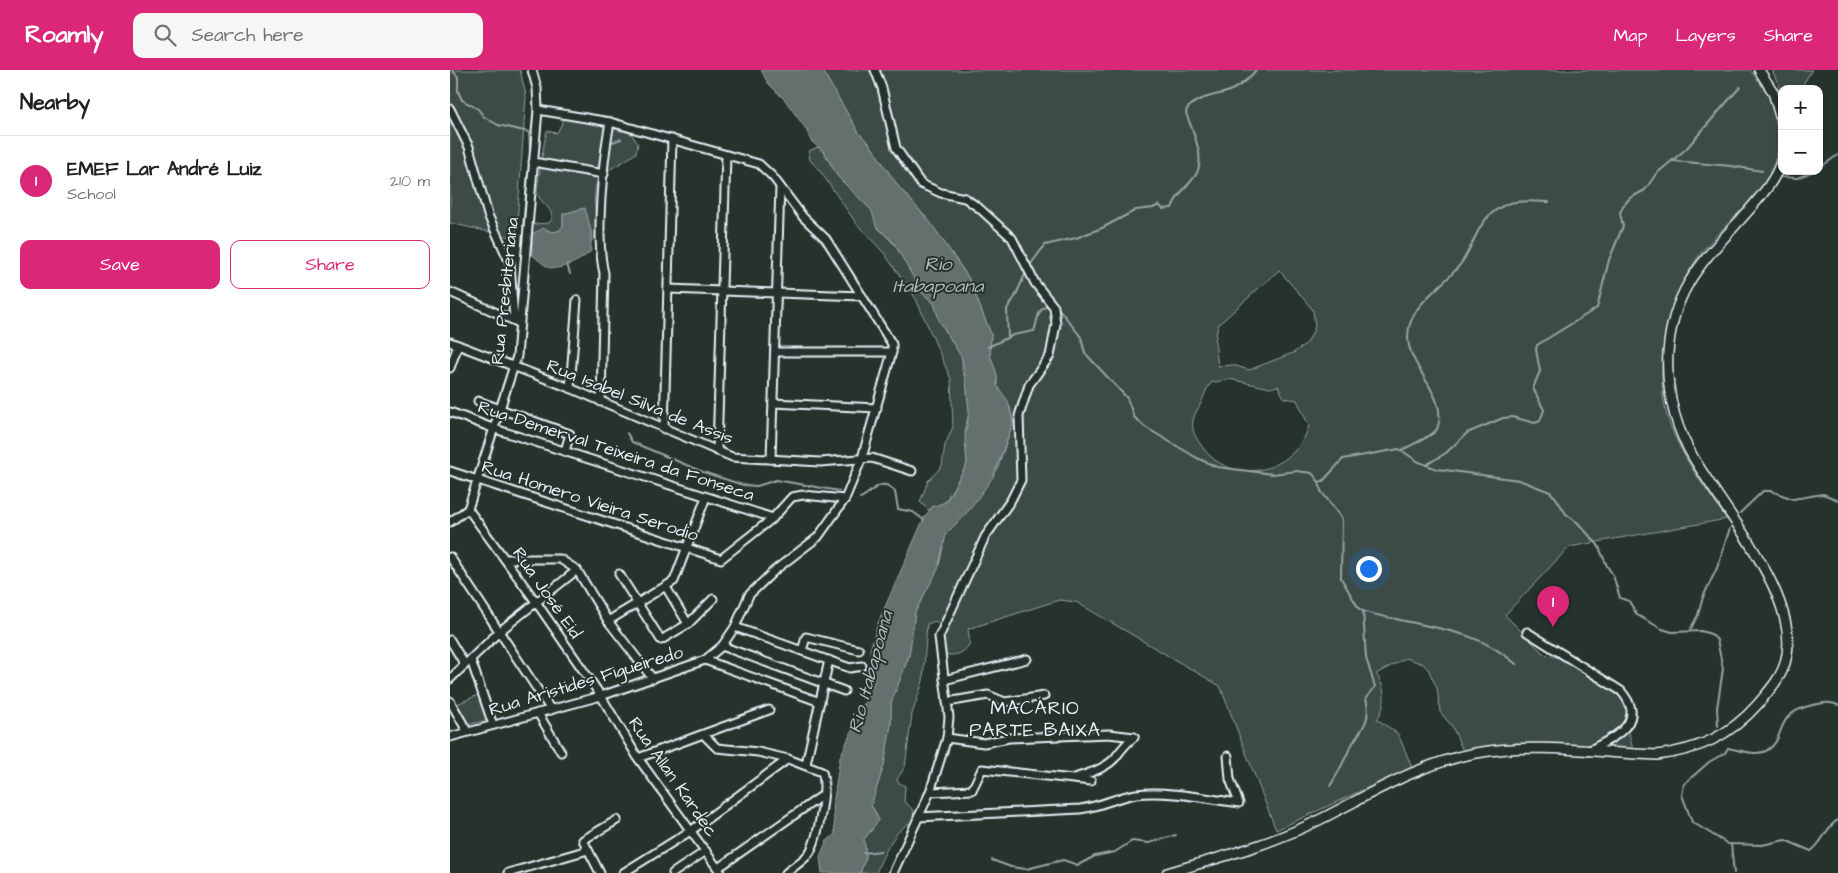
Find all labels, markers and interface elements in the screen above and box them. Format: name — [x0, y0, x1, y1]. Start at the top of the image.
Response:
search box — [133, 13, 483, 58]
text: Roamly — [25, 18, 103, 52]
icon: search — [151, 21, 179, 49]
text: Search here — [191, 22, 304, 49]
text: Map — [1613, 23, 1647, 48]
text: Layers — [1675, 23, 1736, 48]
text: Share — [1764, 23, 1813, 48]
map controls — [1778, 85, 1823, 175]
button: + — [1778, 85, 1823, 130]
text: Nearby — [20, 88, 90, 117]
button: − — [1778, 130, 1823, 175]
text: EMEF Lar André Luiz — [67, 156, 262, 183]
text: 1 — [35, 170, 37, 192]
text: 210 m — [390, 170, 430, 192]
text: School — [67, 183, 116, 205]
street label: Rua Presbiteriana — [485, 216, 525, 366]
button: Save — [20, 240, 220, 289]
button: Share — [230, 240, 430, 289]
water label: Rio Itabapoana — [893, 251, 985, 300]
street label: Rua Isabel Silva de Assis — [543, 353, 737, 451]
street label: Rua Demerval Teixeira da Fonseca — [475, 394, 757, 508]
street label: Rua Homero Vieira Serodio — [478, 454, 702, 548]
street label: Rua José Eid — [506, 542, 588, 644]
your location — [1356, 556, 1382, 582]
pin: 1 — [1537, 586, 1569, 627]
water label: Rio Itabapoana — [842, 607, 901, 736]
street label: Rua Aristides Figueiredo — [486, 640, 686, 723]
district label: MACÁRIO PARTE BAIXA — [969, 695, 1101, 744]
street label: Rua Allan Kardec — [622, 712, 724, 842]

